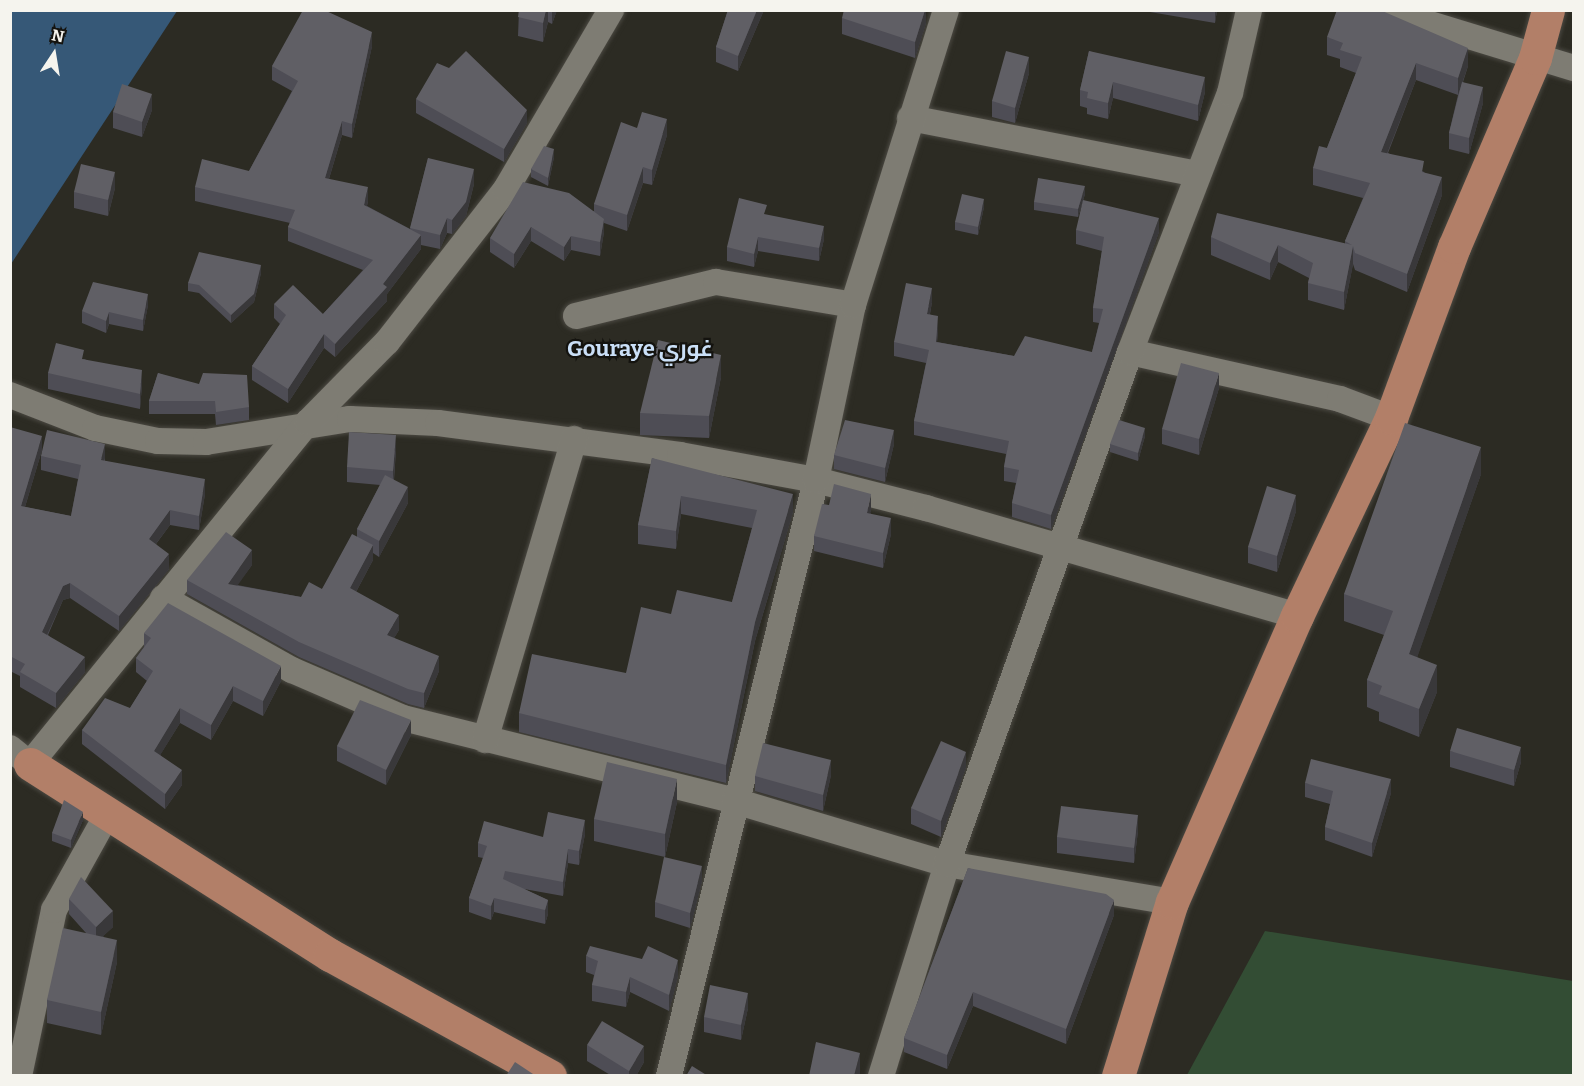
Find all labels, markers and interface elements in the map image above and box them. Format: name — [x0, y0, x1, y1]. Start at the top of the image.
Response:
north arrow — [24, 24, 84, 84]
text: N — [50, 25, 66, 46]
district label: Gouraye غوري — [567, 336, 713, 362]

